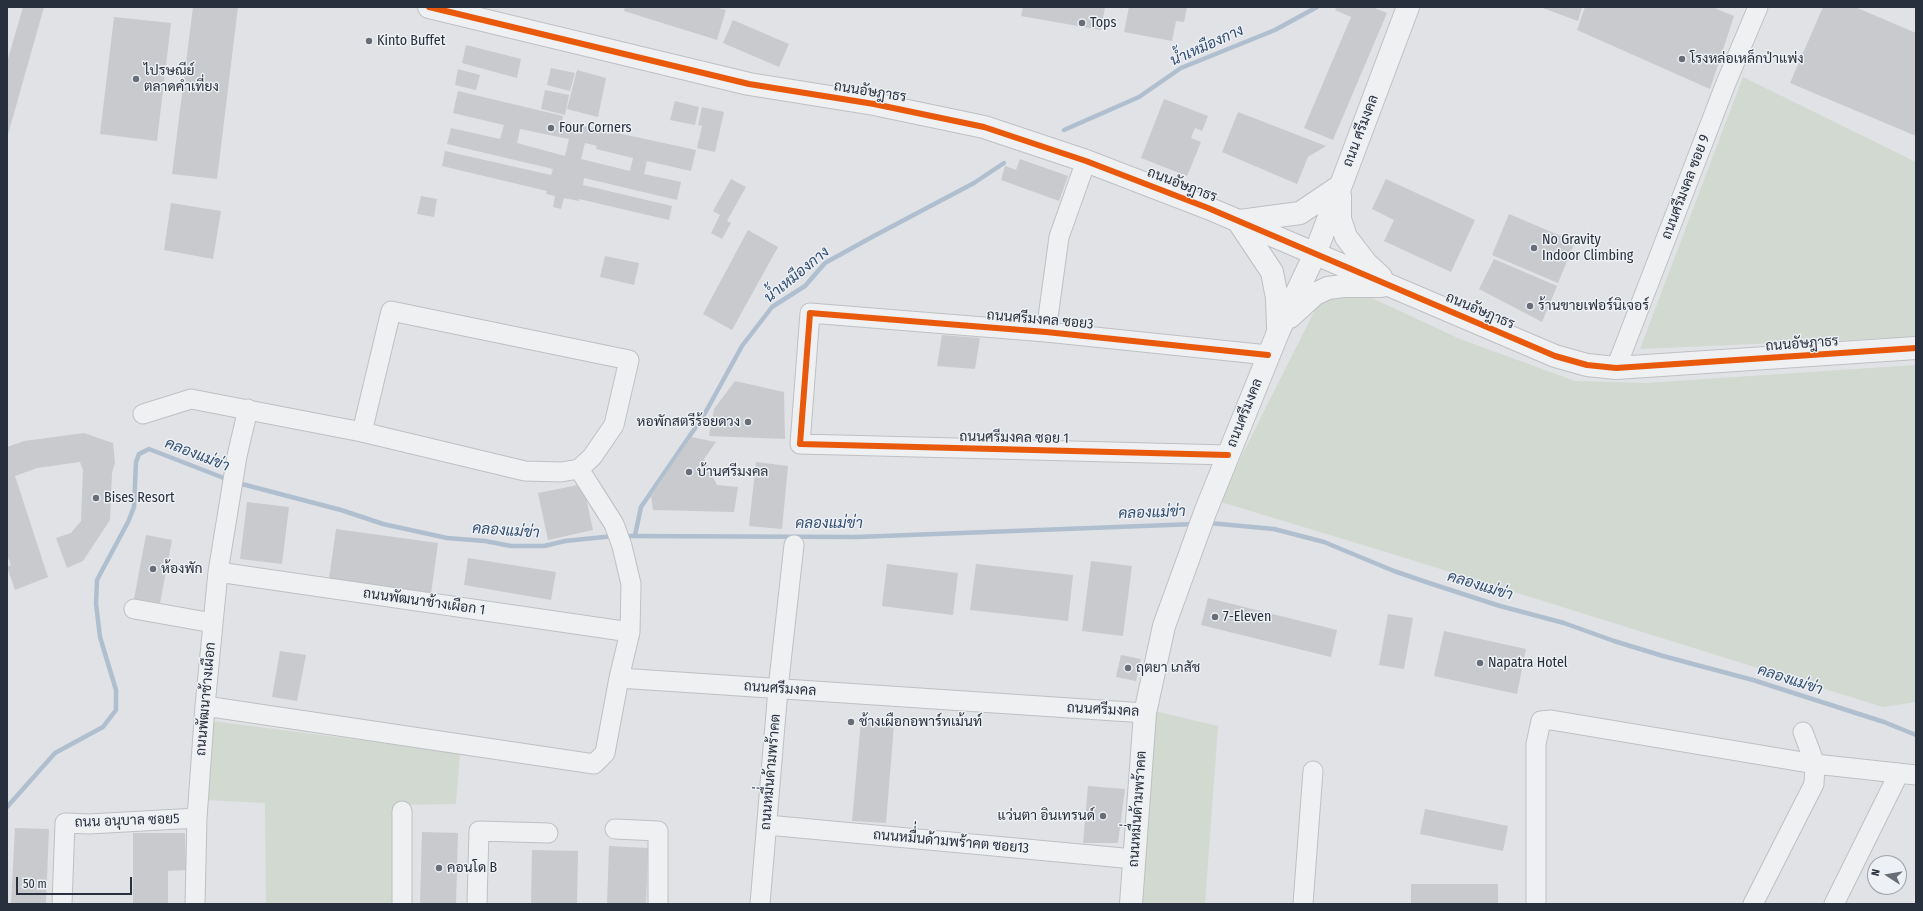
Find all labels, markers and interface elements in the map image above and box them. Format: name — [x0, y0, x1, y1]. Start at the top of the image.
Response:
place label: Tops — [1090, 15, 1117, 31]
marker: Tops — [1077, 18, 1087, 28]
water label: น้ำเหมืองกาง — [1167, 22, 1247, 70]
place label: Kinto Buffet — [377, 33, 445, 49]
marker: Kinto Buffet — [364, 36, 374, 46]
place label: โรงหล่อเหล็กป่าแพ่ง — [1690, 51, 1804, 67]
marker: โรงหล่อเหล็กป่าแพ่ง — [1677, 54, 1687, 64]
place label: ไปรษณีย์ ตลาดคำเที่ยง — [144, 63, 219, 96]
marker: ไปรษณีย์ ตลาดคำเที่ยง — [131, 74, 141, 84]
street label: ถนนอัษฎาธร — [832, 78, 908, 106]
street label: ถนน ศรีมงคล — [1340, 93, 1382, 169]
place label: Four Corners — [559, 120, 632, 136]
marker: Four Corners — [546, 123, 556, 133]
street label: ถนนศรีมงคล ซอย 9 — [1658, 132, 1714, 242]
street label: ถนนอัษฎาธร — [1145, 164, 1219, 206]
place label: No Gravity Indoor Climbing — [1542, 232, 1633, 264]
water label: น้ำเหมืองกาง — [761, 243, 833, 307]
marker: No Gravity Indoor Climbing — [1529, 243, 1539, 253]
street label: ถนนอัษฎาธร — [1443, 289, 1517, 333]
place label: ร้านขายเฟอร์นิเจอร์ — [1538, 298, 1649, 314]
marker: ร้านขายเฟอร์นิเจอร์ — [1525, 301, 1535, 311]
street label: ถนนศรีมงคล ซอย3 — [986, 307, 1094, 333]
street label: ถนนอัษฎาธร — [1765, 333, 1839, 355]
street label: ถนนศรีมงคล — [1224, 376, 1266, 450]
place label: หอพักสตรีร้อยดวง — [637, 414, 740, 430]
marker: หอพักสตรีร้อยดวง — [743, 417, 753, 427]
street label: ถนนศรีมงคล ซอย 1 — [959, 429, 1069, 447]
water label: คลองแม่ข่า — [162, 435, 232, 475]
place label: บ้านศรีมงคล — [697, 464, 768, 480]
marker: บ้านศรีมงคล — [684, 467, 694, 477]
place label: Bises Resort — [104, 490, 174, 506]
marker: Bises Resort — [91, 493, 101, 503]
water label: คลองแม่ข่า — [1118, 503, 1186, 523]
water label: คลองแม่ข่า — [795, 515, 863, 533]
water label: คลองแม่ข่า — [472, 520, 540, 542]
place label: ห้องพัก — [161, 561, 203, 577]
marker: ห้องพัก — [148, 564, 158, 574]
water label: คลองแม่ข่า — [1445, 568, 1515, 604]
street label: ถนนพัฒนาช้างเผือก 1 — [362, 585, 486, 619]
place label: 7-Eleven — [1223, 609, 1271, 625]
marker: 7-Eleven — [1210, 612, 1220, 622]
street label: ถนนพัฒนาช้างเผือก — [193, 641, 219, 757]
place label: Napatra Hotel — [1488, 655, 1568, 671]
marker: Napatra Hotel — [1475, 658, 1485, 668]
place label: ฤตยา เภสัช — [1136, 660, 1200, 676]
water label: คลองแม่ข่า — [1755, 661, 1825, 699]
marker: ฤตยา เภสัช — [1123, 663, 1133, 673]
street label: ถนนศรีมงคล — [743, 678, 817, 700]
street label: ถนนศรีมงคล — [1066, 700, 1140, 720]
street label: ถนนหมื่่นด้ามพร้าคต — [758, 713, 784, 831]
place label: ช้างเผือกอพาร์ทเม้นท์ — [859, 714, 982, 730]
marker: ช้างเผือกอพาร์ทเม้นท์ — [846, 717, 856, 727]
street label: ถนนหมื่่นด้ามพร้าคต — [1126, 750, 1150, 868]
place label: แว่นตา อินเทรนด์ — [998, 808, 1095, 824]
street label: ถนน อนุบาล ซอย5 — [74, 811, 180, 831]
marker: แว่นตา อินเทรนด์ — [1098, 811, 1108, 821]
street label: ถนนหมื่่นด้ามพร้าคต ซอย13 — [872, 827, 1030, 857]
north arrow — [1867, 855, 1907, 895]
place label: คอนโด B — [447, 860, 497, 876]
marker: คอนโด B — [434, 863, 444, 873]
text: N — [1869, 868, 1883, 877]
scale bar — [18, 869, 134, 895]
text: 50 m — [23, 877, 47, 891]

